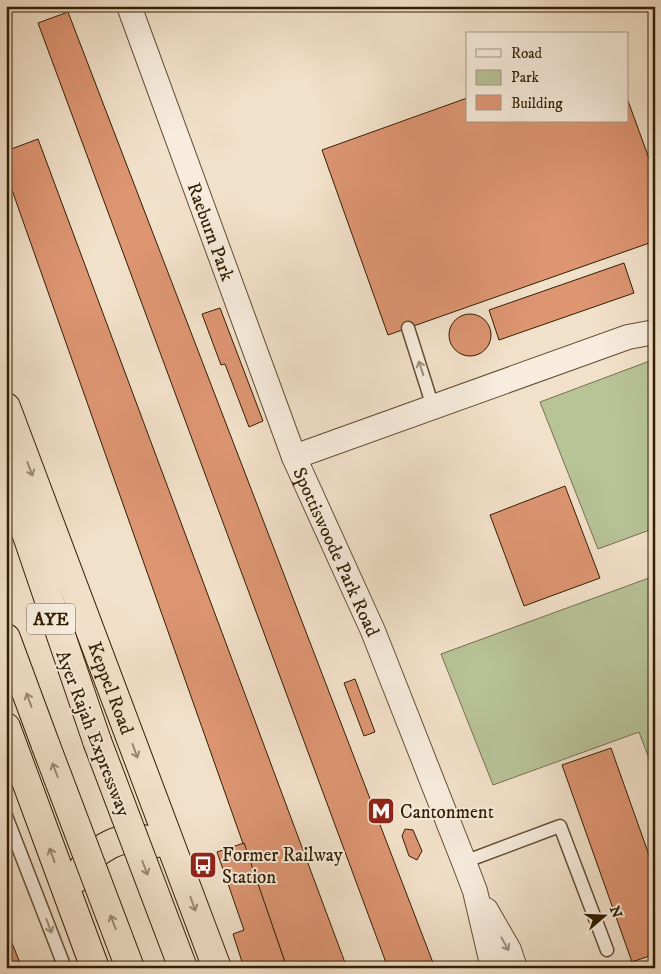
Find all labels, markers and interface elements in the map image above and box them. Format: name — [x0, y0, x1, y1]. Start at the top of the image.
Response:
legend — [466, 32, 628, 122]
text: Road — [511, 44, 543, 63]
text: Park — [511, 68, 540, 87]
text: Building — [511, 94, 563, 113]
street label: Raeburn Park — [182, 179, 239, 285]
one-way arrow — [415, 360, 425, 376]
one-way arrow — [26, 461, 35, 476]
street label: Spottiswoode Park Road — [287, 464, 384, 641]
road number: AYE — [27, 604, 75, 634]
street label: Keppel Road — [82, 639, 138, 738]
street label: Ayer Rajah Expressway — [50, 647, 135, 821]
one-way arrow — [24, 693, 33, 708]
one-way arrow — [131, 743, 140, 759]
one-way arrow — [50, 763, 59, 779]
metro station icon: Cantonment — [366, 796, 396, 826]
place label: Cantonment — [400, 801, 494, 824]
place label: Former Railway Station — [222, 844, 344, 889]
one-way arrow — [47, 848, 56, 863]
bus stop icon: Former Railway Station — [188, 850, 218, 880]
one-way arrow — [141, 860, 150, 875]
north arrow — [578, 892, 628, 942]
one-way arrow — [189, 895, 198, 911]
text: N — [605, 904, 626, 921]
one-way arrow — [108, 915, 117, 930]
one-way arrow — [45, 918, 54, 934]
one-way arrow — [501, 936, 511, 951]

